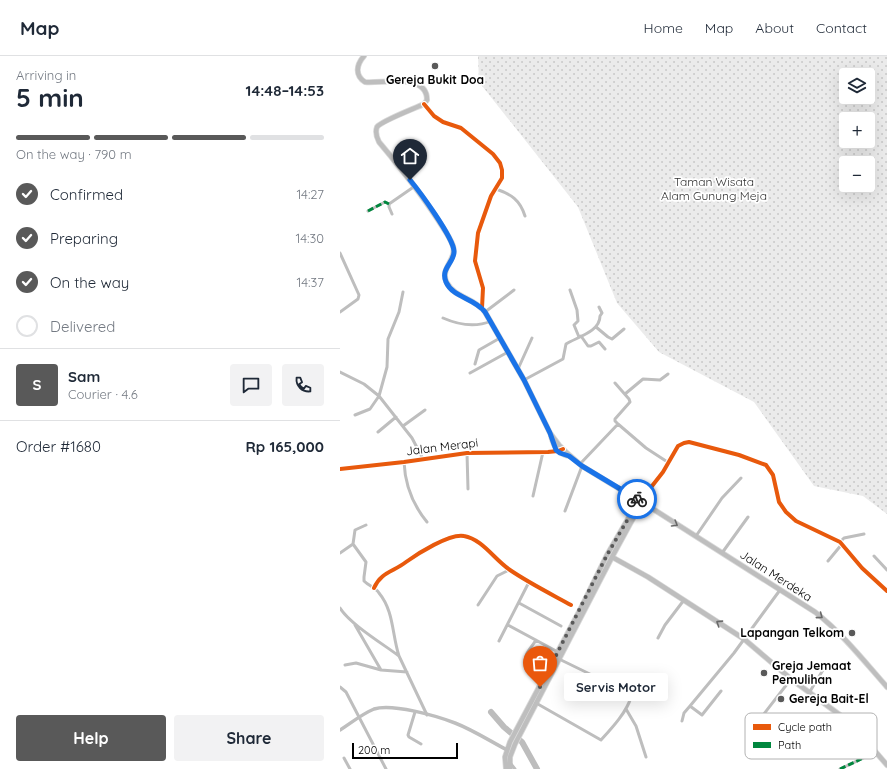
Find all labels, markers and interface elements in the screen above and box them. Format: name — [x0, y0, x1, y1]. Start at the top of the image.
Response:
text: Map — [20, 16, 59, 40]
text: Home — [644, 19, 683, 37]
text: Map — [705, 19, 733, 37]
text: About — [755, 19, 794, 37]
text: Contact — [816, 19, 867, 37]
marker: Gereja Bukit Doa — [430, 61, 440, 71]
text: Arriving in — [16, 67, 76, 83]
map controls — [839, 68, 875, 192]
button: layers — [839, 68, 875, 104]
place label: Gereja Bukit Doa — [386, 72, 484, 87]
text: 5 min — [16, 81, 84, 114]
text: 14:48–14:53 — [246, 81, 324, 100]
button: + — [839, 112, 875, 148]
pin — [393, 139, 427, 180]
icon: home — [399, 145, 421, 167]
text: On the way · 790 m — [16, 146, 132, 162]
button: − — [839, 156, 875, 192]
park label: Taman Wisata Alam Gunung Meja — [661, 174, 767, 203]
icon: check — [16, 183, 38, 205]
text: Confirmed — [50, 185, 123, 204]
text: 14:27 — [296, 186, 324, 202]
icon: check — [16, 227, 38, 249]
text: Preparing — [50, 229, 118, 248]
text: 14:30 — [296, 230, 324, 246]
icon: check — [16, 271, 38, 293]
text: On the way — [50, 273, 129, 292]
text: 14:37 — [297, 274, 324, 290]
text: Delivered — [50, 317, 115, 336]
button: chat — [230, 364, 272, 406]
button: phone — [282, 364, 324, 406]
text: Sam — [68, 367, 100, 386]
text: S — [33, 375, 41, 394]
text: Courier · 4.6 — [68, 386, 138, 402]
street label: Jalan Merapi — [405, 435, 479, 458]
text: Order #1680 — [16, 437, 101, 456]
text: Rp 165,000 — [246, 437, 324, 456]
courier — [617, 479, 657, 519]
icon: bike — [626, 488, 648, 510]
one-way arrow — [671, 519, 678, 526]
street label: Jalan Merdeka — [737, 547, 815, 605]
one-way arrow — [816, 612, 823, 619]
one-way arrow — [716, 620, 723, 627]
place label: Lapangan Telkom — [740, 625, 844, 640]
marker: Lapangan Telkom — [847, 628, 857, 638]
pin — [523, 646, 557, 687]
icon: bag — [529, 652, 551, 674]
place label: Greja Jemaat Pemulihan — [772, 658, 852, 687]
marker: Greja Jemaat Pemulihan — [759, 668, 769, 678]
callout: Servis Motor — [564, 673, 668, 701]
text: Servis Motor — [576, 679, 656, 695]
place label: Gereja Bait-El — [789, 691, 869, 706]
marker: Gereja Bait-El — [776, 694, 786, 704]
legend — [745, 713, 877, 759]
button: Help — [16, 715, 166, 761]
button: Share — [174, 715, 324, 761]
text: Cycle path — [778, 720, 832, 734]
text: Path — [778, 738, 801, 752]
scale bar — [352, 741, 458, 760]
text: 200 m — [358, 743, 390, 757]

